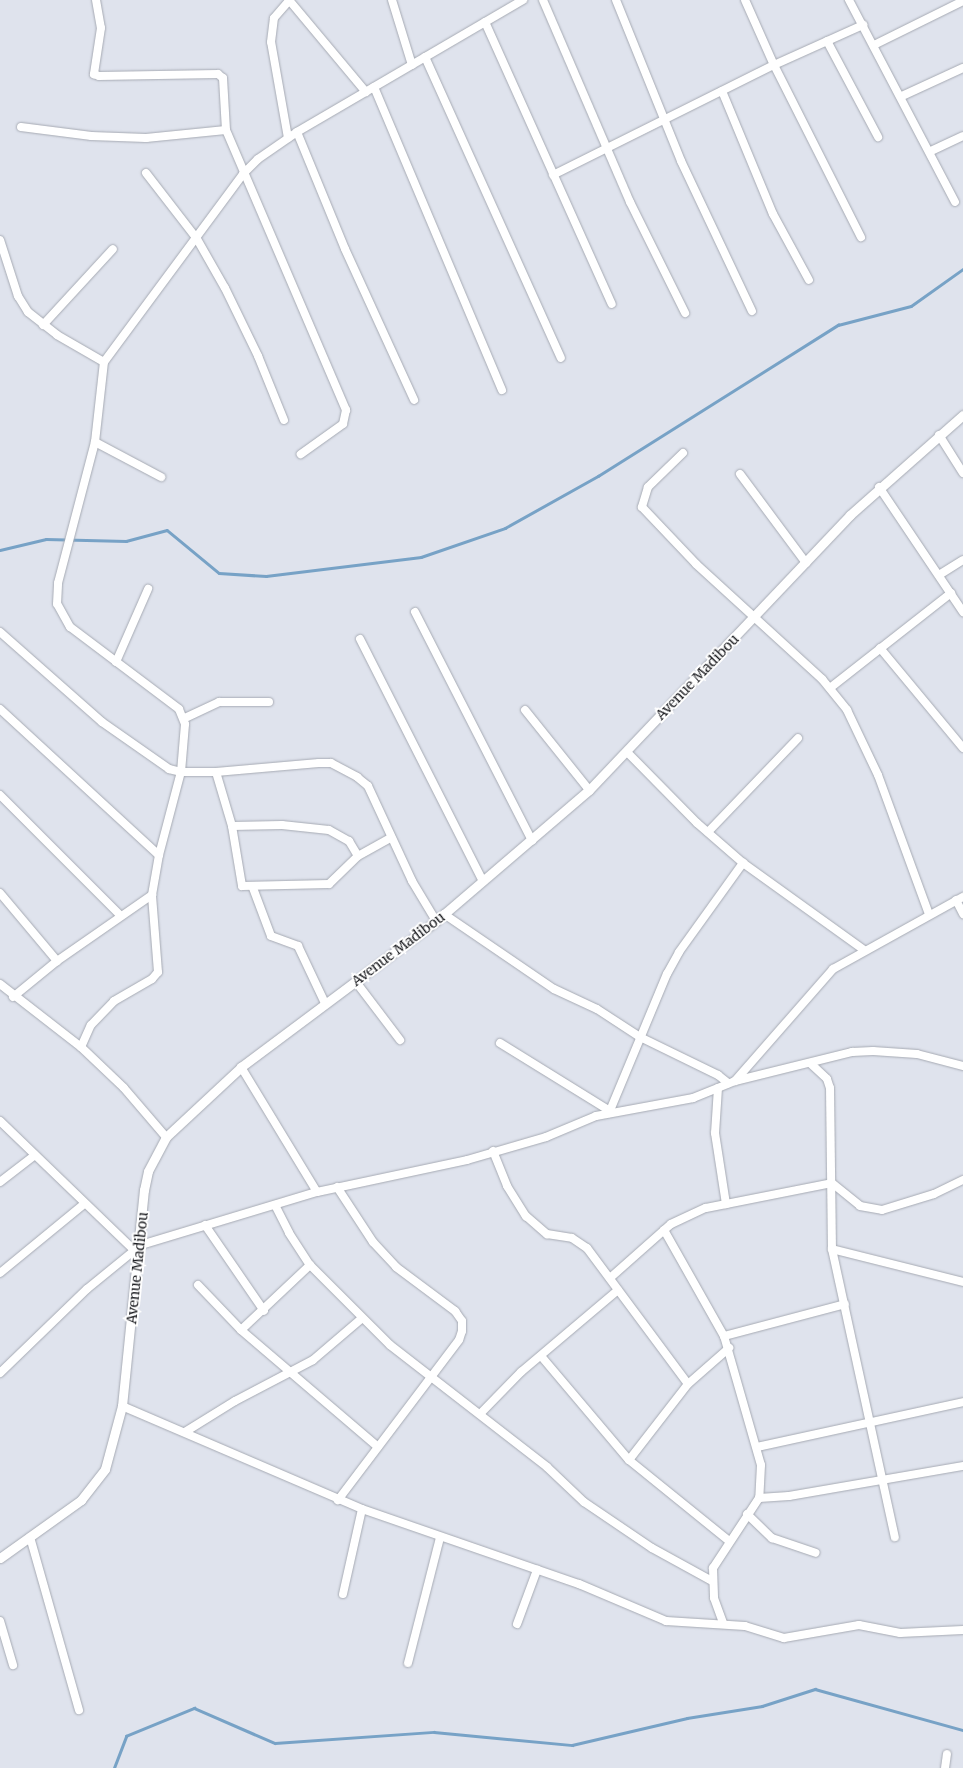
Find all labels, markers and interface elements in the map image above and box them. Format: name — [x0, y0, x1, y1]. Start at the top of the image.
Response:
street label: Avenue Madibou — [652, 631, 742, 723]
street label: Avenue Madibou — [348, 908, 448, 990]
street label: Avenue Madibou — [123, 1211, 151, 1325]

